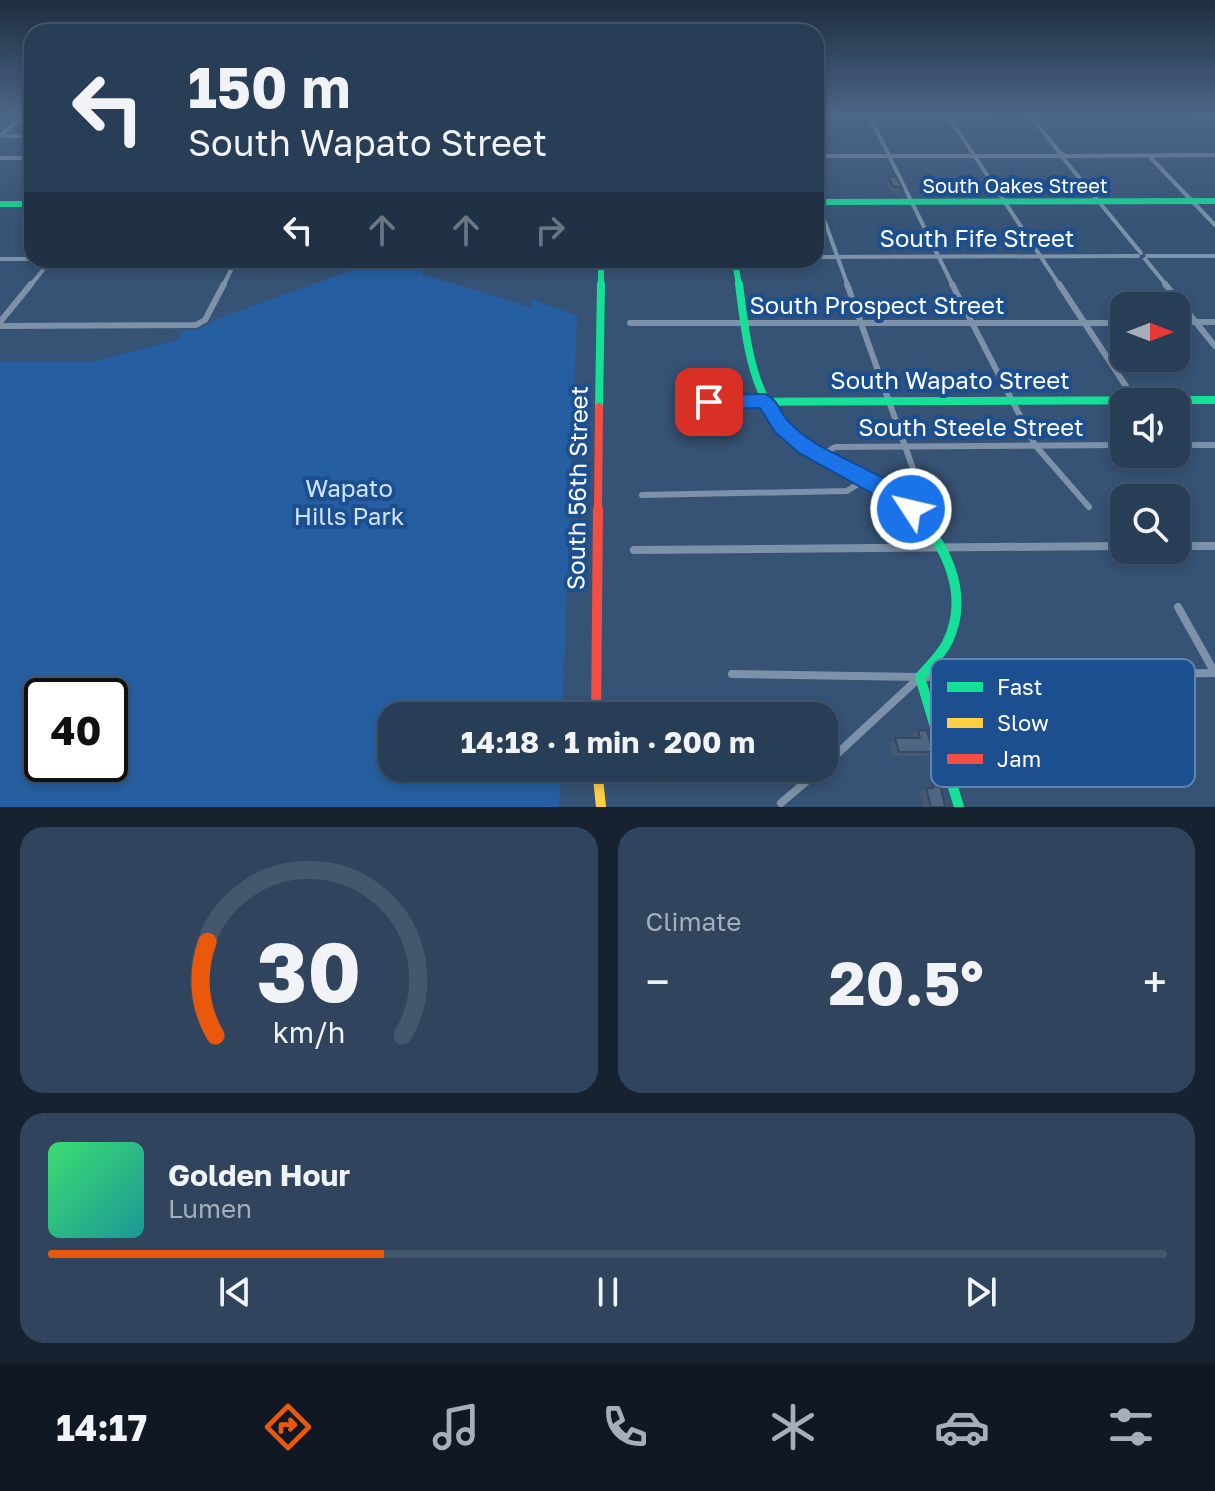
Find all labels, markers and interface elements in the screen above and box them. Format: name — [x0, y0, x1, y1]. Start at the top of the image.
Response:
text: 150 m — [188, 53, 350, 120]
icon: left — [56, 56, 160, 160]
text: South Wapato Street — [188, 121, 547, 164]
street label: South Oakes Street — [922, 173, 1108, 197]
icon: left — [276, 208, 320, 252]
icon: ahead — [360, 208, 404, 252]
icon: ahead — [444, 208, 488, 252]
icon: right — [528, 208, 572, 252]
street label: South Fife Street — [880, 223, 1074, 252]
street label: South Prospect Street — [750, 290, 1005, 319]
north arrow — [1110, 292, 1190, 372]
map controls — [1110, 292, 1190, 564]
street label: South Wapato Street — [830, 365, 1070, 394]
pin — [675, 368, 743, 436]
icon: arrive — [687, 380, 731, 424]
street label: South 56th Street — [560, 385, 593, 590]
button: sound — [1110, 388, 1190, 468]
street label: South Steele Street — [858, 412, 1084, 441]
position arrow — [869, 467, 953, 551]
park label: Wapato Hills Park — [294, 473, 404, 530]
button: search — [1110, 484, 1190, 564]
legend — [931, 659, 1195, 787]
text: Fast — [997, 673, 1043, 700]
speed limit sign: 40 — [24, 678, 128, 782]
text: Slow — [997, 709, 1049, 736]
text: 14:18 · 1 min · 200 m — [461, 724, 755, 760]
text: Jam — [997, 745, 1041, 772]
text: Climate — [646, 906, 741, 937]
text: 30 — [256, 920, 361, 1020]
text: 20.5° — [829, 946, 984, 1018]
text: − — [646, 955, 670, 1008]
text: + — [1143, 955, 1167, 1008]
text: km/h — [272, 1015, 345, 1049]
text: Golden Hour — [168, 1157, 350, 1193]
text: Lumen — [168, 1193, 252, 1224]
icon: previous — [213, 1270, 257, 1314]
icon: pause — [586, 1270, 630, 1314]
icon: next — [959, 1270, 1003, 1314]
icon: directions — [260, 1399, 316, 1455]
icon: music — [428, 1399, 484, 1455]
icon: phone — [597, 1399, 653, 1455]
icon: climate — [765, 1399, 821, 1455]
icon: car — [934, 1399, 990, 1455]
icon: filters — [1103, 1399, 1159, 1455]
text: 14:17 — [56, 1406, 147, 1449]

